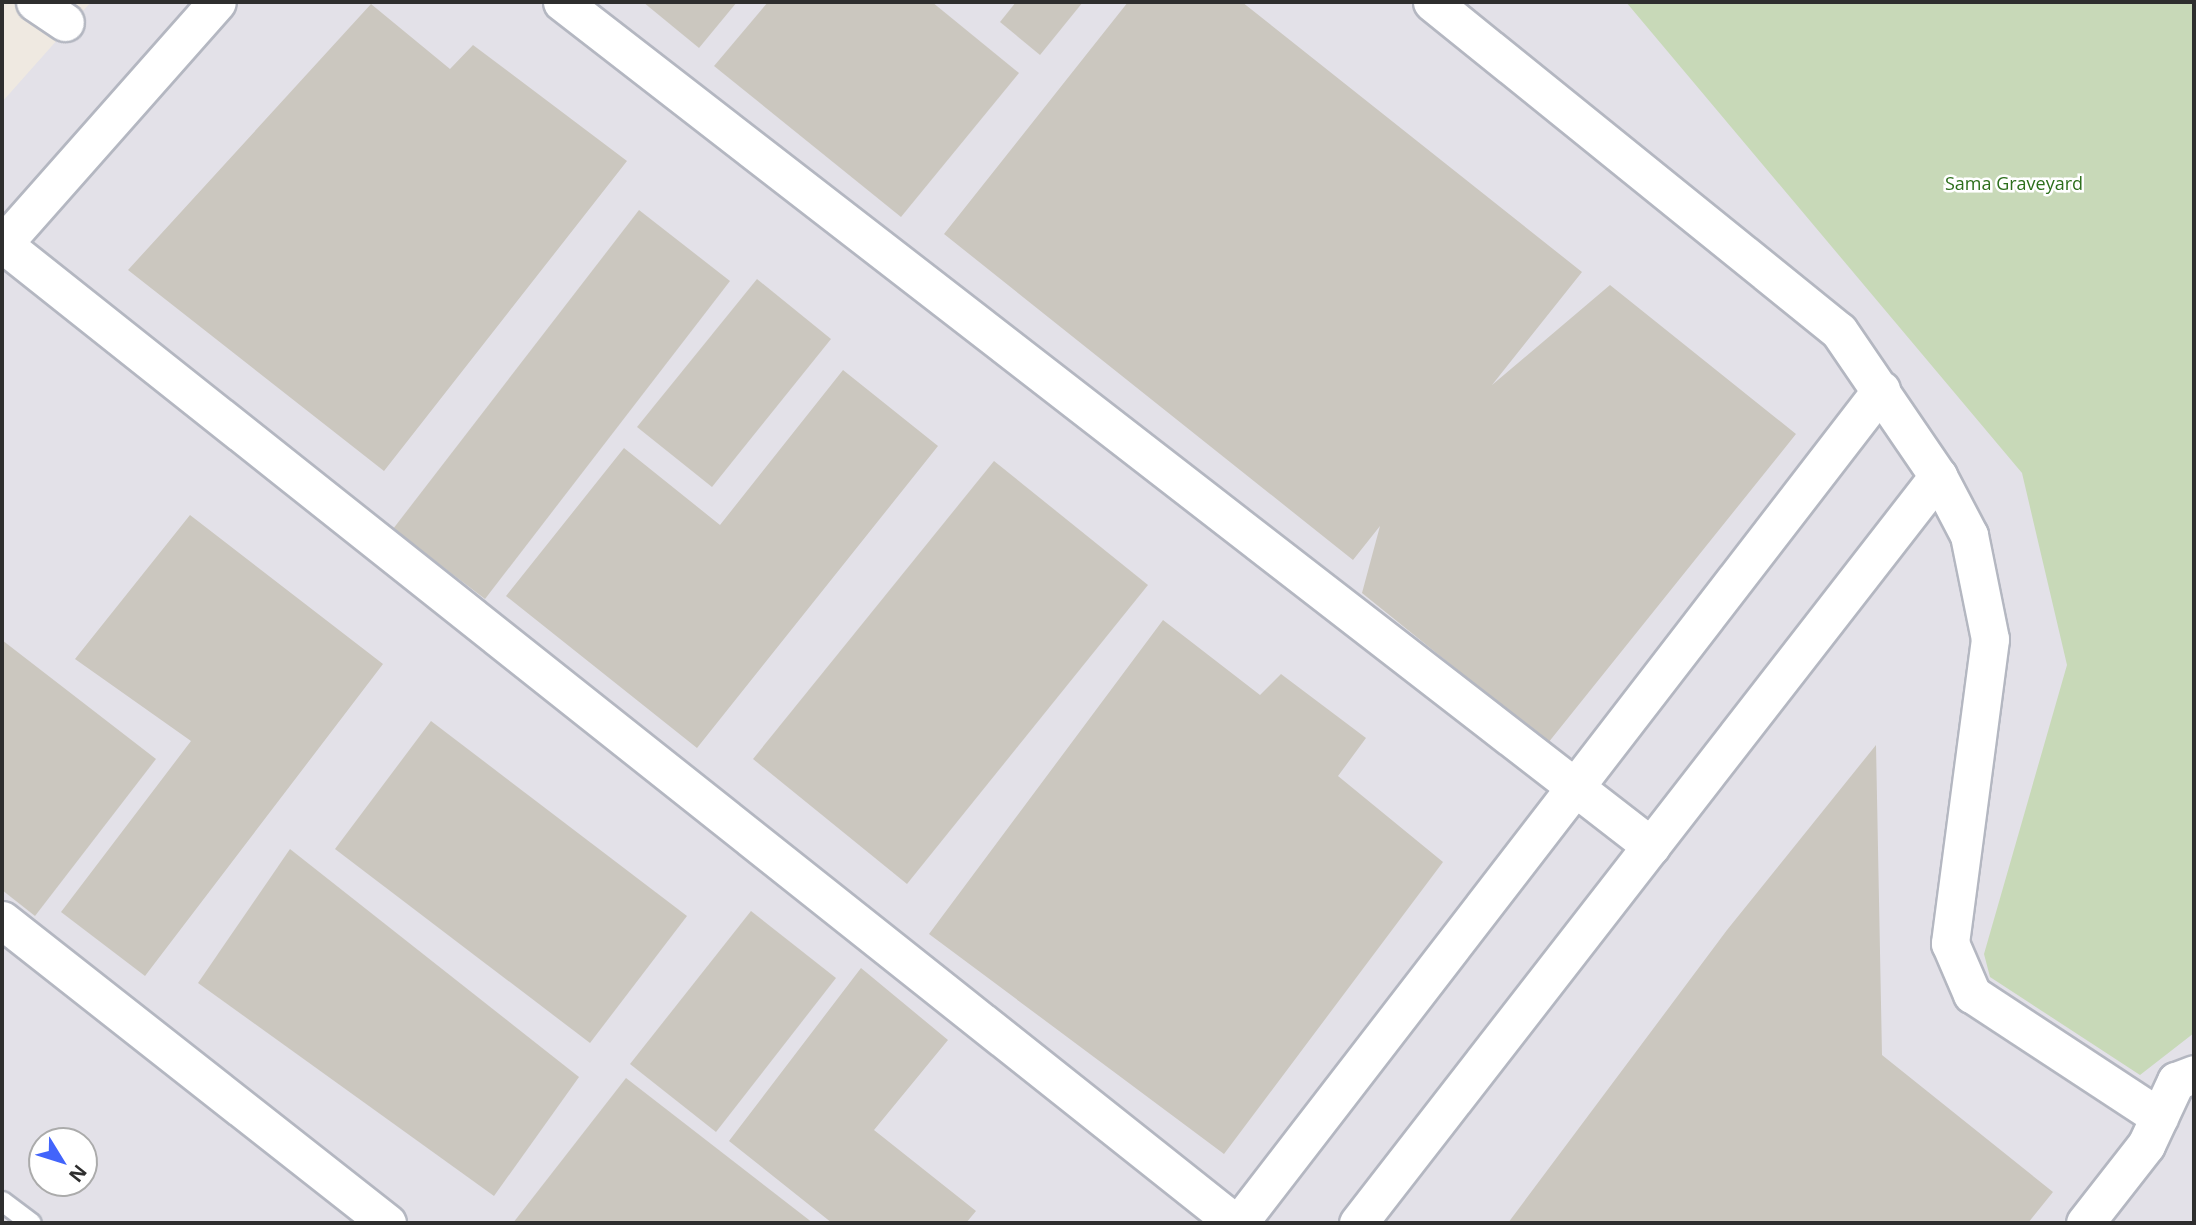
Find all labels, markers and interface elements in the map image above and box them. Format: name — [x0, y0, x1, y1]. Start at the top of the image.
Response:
park label: Sama Graveyard — [1945, 172, 2083, 194]
north arrow — [28, 1127, 98, 1197]
text: N — [63, 1160, 93, 1188]

